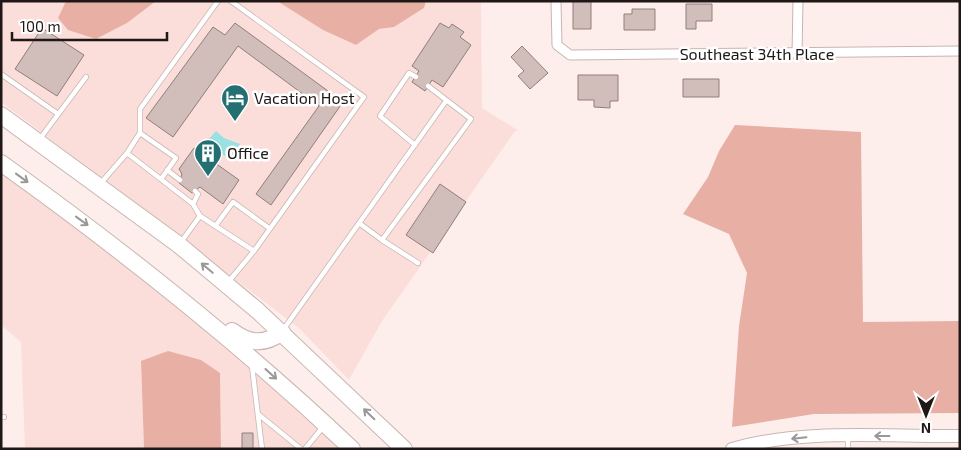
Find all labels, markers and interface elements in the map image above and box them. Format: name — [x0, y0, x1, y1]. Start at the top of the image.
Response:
scale bar — [12, 10, 168, 42]
text: 100 m — [20, 17, 61, 35]
street label: Southeast 34th Place — [680, 44, 834, 63]
hotel icon: Vacation Host — [220, 83, 250, 122]
place label: Vacation Host — [254, 88, 355, 107]
building icon: Office — [193, 138, 223, 177]
place label: Office — [227, 143, 269, 162]
one-way arrow — [15, 173, 29, 183]
one-way arrow — [75, 216, 89, 226]
one-way arrow — [201, 263, 214, 274]
one-way arrow — [264, 368, 277, 380]
north arrow — [901, 390, 951, 440]
one-way arrow — [363, 408, 376, 420]
text: N — [921, 420, 931, 437]
one-way arrow — [874, 431, 890, 441]
one-way arrow — [792, 433, 808, 443]

